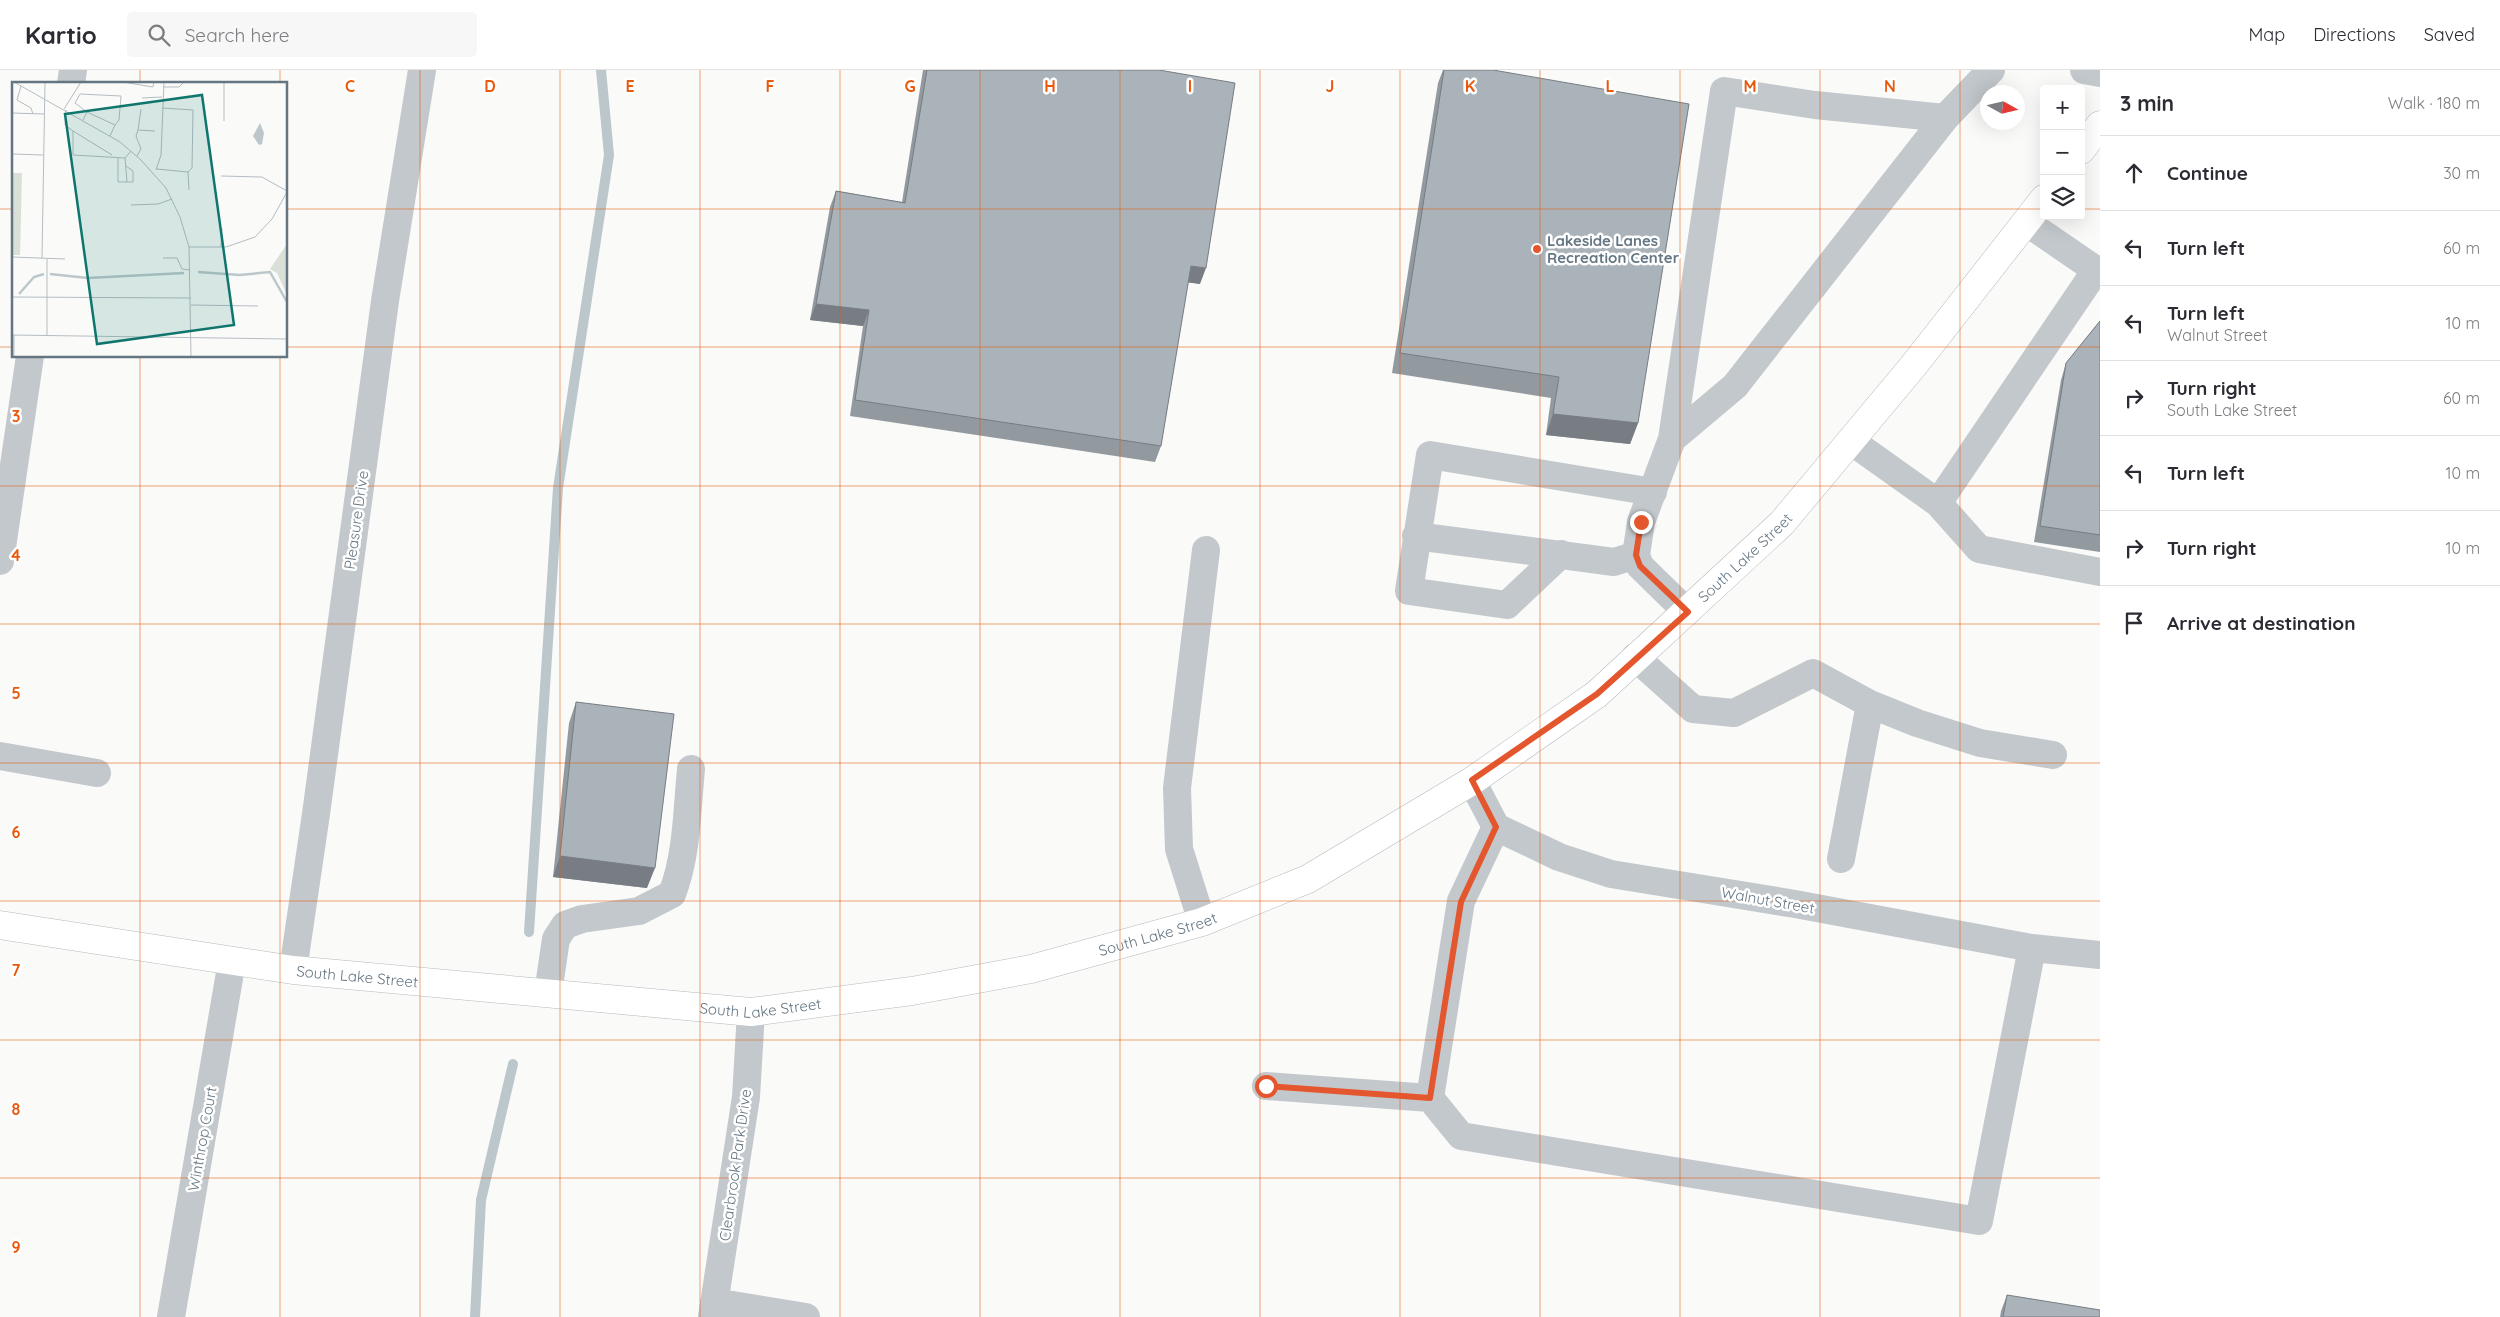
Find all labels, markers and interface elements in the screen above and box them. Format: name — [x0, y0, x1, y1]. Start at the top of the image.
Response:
search box — [127, 12, 477, 57]
text: Kartio — [25, 20, 97, 50]
icon: search — [145, 21, 173, 49]
text: Search here — [185, 23, 290, 47]
text: Map — [2248, 23, 2285, 46]
text: Directions — [2313, 23, 2396, 46]
text: Saved — [2424, 23, 2475, 46]
text: C — [345, 76, 355, 96]
text: D — [484, 76, 496, 96]
text: E — [625, 76, 635, 96]
text: F — [766, 76, 775, 96]
text: G — [904, 76, 916, 96]
text: H — [1044, 76, 1056, 96]
text: I — [1188, 76, 1192, 96]
text: J — [1326, 76, 1334, 96]
text: K — [1465, 76, 1475, 96]
text: L — [1606, 76, 1615, 96]
text: M — [1743, 76, 1757, 96]
text: N — [1884, 76, 1896, 96]
inset map — [12, 82, 288, 358]
north arrow — [1980, 85, 2025, 130]
map controls — [2040, 85, 2085, 220]
button: + — [2040, 85, 2085, 130]
text: 3 min — [2120, 90, 2174, 116]
text: Walk · 180 m — [2388, 93, 2480, 113]
button: − — [2040, 130, 2085, 175]
icon: ahead — [2120, 159, 2148, 187]
text: Continue — [2167, 161, 2248, 185]
text: 30 m — [2443, 163, 2480, 183]
button: layers — [2040, 175, 2085, 220]
place label: Lakeside Lanes Recreation Center — [1547, 231, 1680, 267]
icon: left — [2120, 234, 2148, 262]
text: Turn left — [2167, 236, 2245, 260]
text: 60 m — [2443, 238, 2480, 258]
marker: Lakeside Lanes Recreation Center — [1531, 243, 1543, 255]
text: Turn left — [2167, 301, 2245, 325]
icon: left — [2120, 309, 2148, 337]
text: 10 m — [2446, 313, 2480, 333]
text: Walnut Street — [2167, 325, 2268, 345]
text: Turn right — [2167, 376, 2256, 400]
icon: right — [2120, 384, 2148, 412]
text: 60 m — [2443, 388, 2480, 408]
text: South Lake Street — [2167, 400, 2297, 420]
text: 3 — [12, 406, 20, 426]
icon: left — [2120, 459, 2148, 487]
text: Turn left — [2167, 461, 2245, 485]
text: 10 m — [2446, 463, 2480, 483]
street label: Pleasure Drive — [340, 469, 372, 571]
street label: South Lake Street — [1693, 509, 1796, 606]
route end — [1630, 511, 1653, 534]
icon: right — [2120, 534, 2148, 562]
text: Turn right — [2167, 536, 2256, 560]
text: 10 m — [2446, 538, 2480, 558]
text: 4 — [11, 545, 21, 565]
icon: arrive — [2120, 609, 2148, 637]
text: Arrive at destination — [2167, 611, 2356, 635]
text: 5 — [11, 683, 21, 703]
text: 6 — [12, 822, 21, 842]
street label: Walnut Street — [1720, 882, 1816, 918]
street label: South Lake Street — [1096, 908, 1219, 960]
text: 7 — [12, 960, 21, 980]
street label: South Lake Street — [296, 961, 419, 991]
street label: South Lake Street — [699, 993, 822, 1021]
route start — [1255, 1075, 1278, 1098]
street label: Winthrop Court — [183, 1085, 221, 1193]
street label: Clearbrook Park Drive — [715, 1088, 755, 1242]
text: 8 — [12, 1099, 21, 1119]
text: 9 — [11, 1237, 21, 1257]

